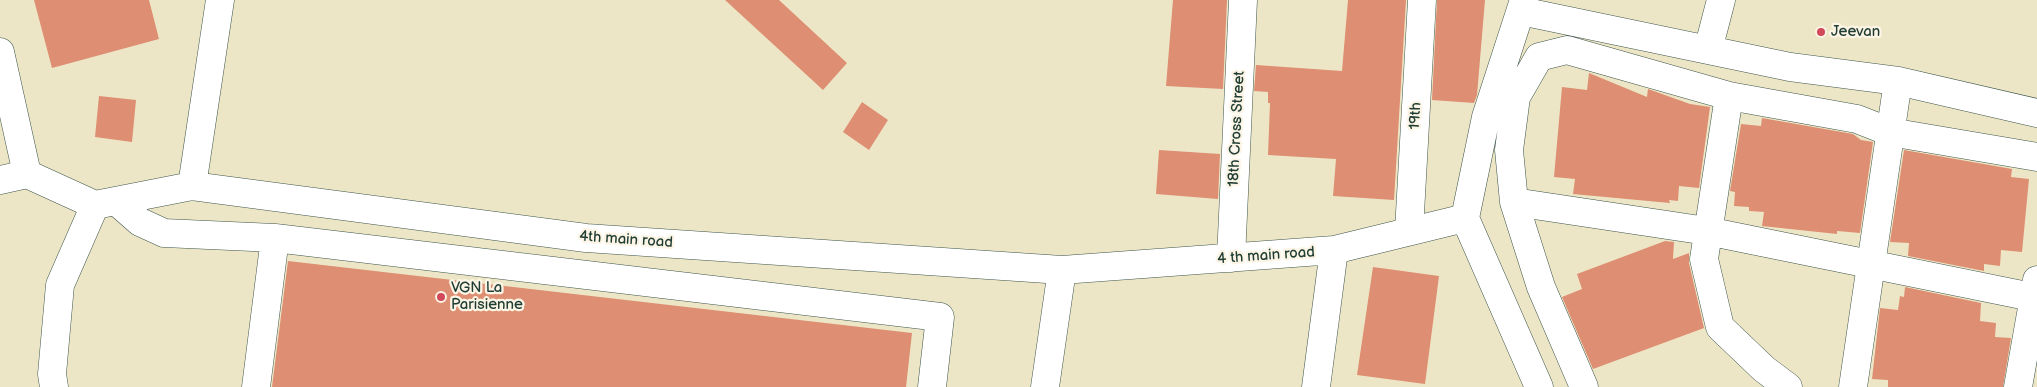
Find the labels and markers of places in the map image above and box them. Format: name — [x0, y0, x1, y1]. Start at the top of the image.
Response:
place label: Jeevan — [1831, 23, 1880, 41]
marker: Jeevan — [1815, 26, 1827, 38]
place label: VGN La Parisienne — [451, 279, 523, 314]
marker: VGN La Parisienne — [435, 291, 447, 303]

